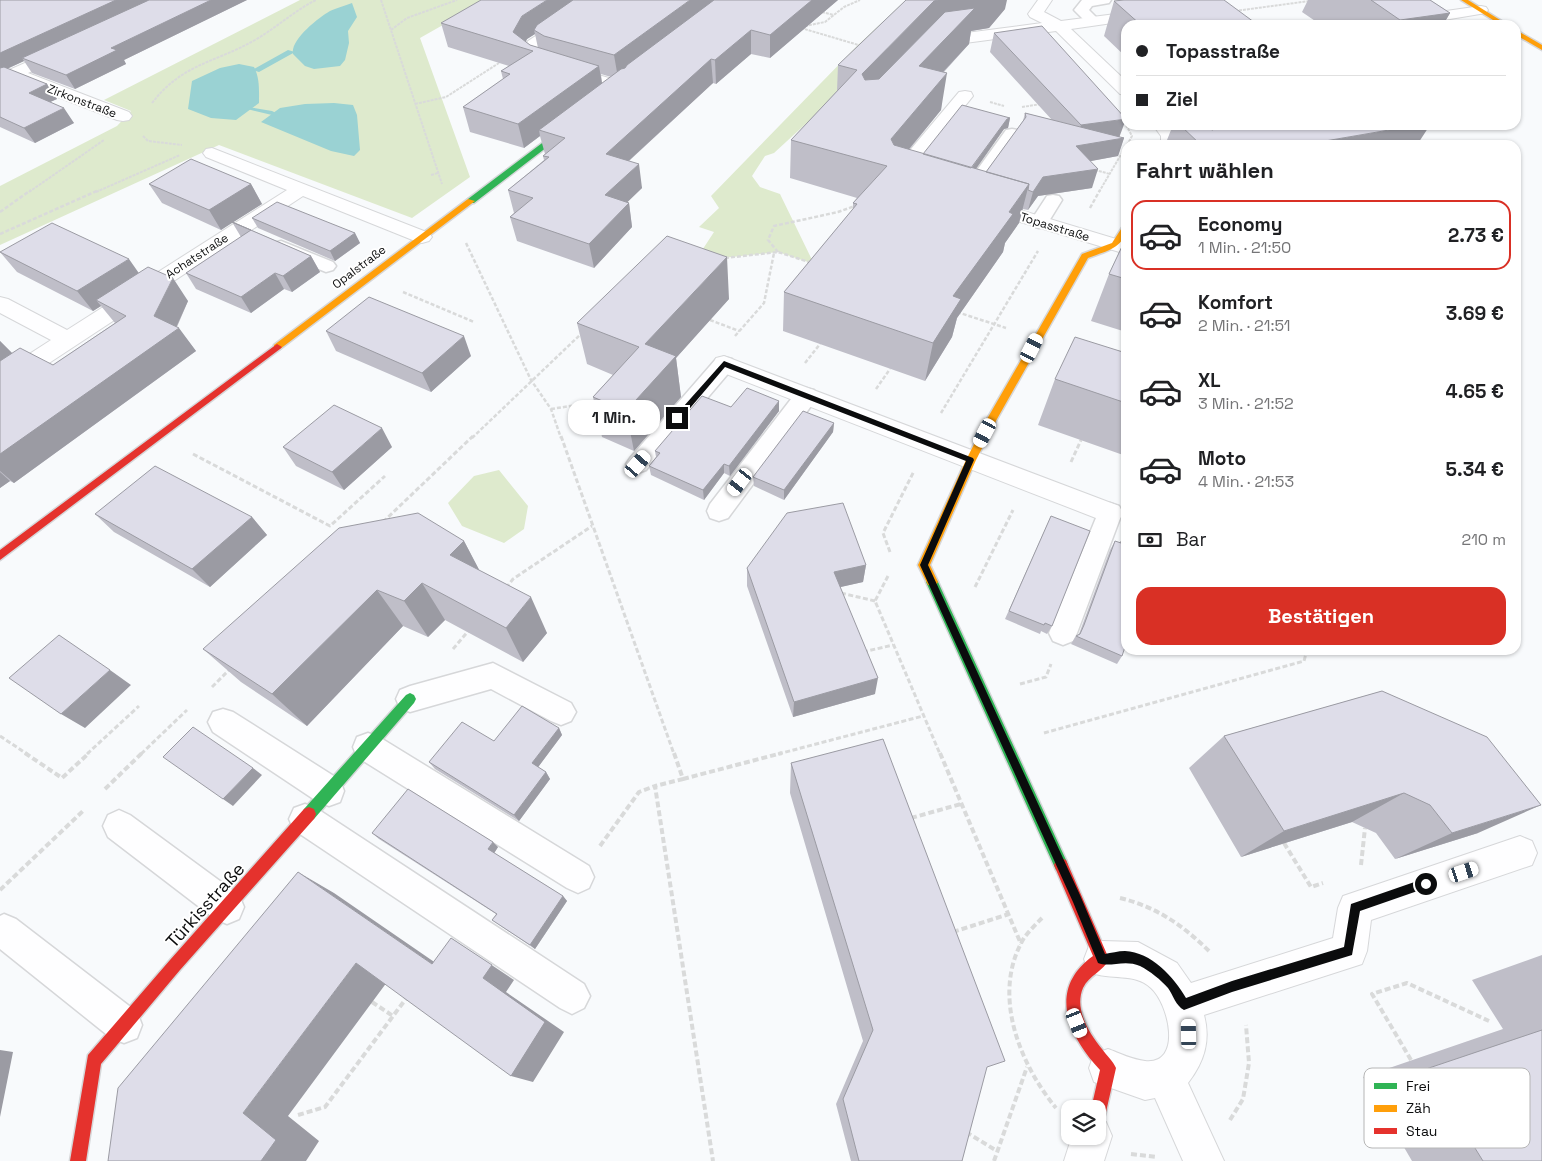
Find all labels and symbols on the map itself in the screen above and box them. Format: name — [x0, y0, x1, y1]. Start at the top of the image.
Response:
street label: Zirkonstraße — [45, 80, 119, 122]
street label: Topasstraße — [1018, 209, 1092, 245]
street label: Achatstraße — [163, 230, 231, 282]
street label: Opalstraße — [329, 242, 389, 292]
car — [1018, 331, 1045, 365]
callout: 1 Min. — [567, 400, 660, 436]
route end — [666, 407, 688, 429]
car — [971, 416, 998, 450]
car — [622, 448, 653, 480]
car — [724, 466, 755, 498]
street label: Türkisstraße — [161, 858, 249, 952]
car — [1447, 860, 1480, 884]
route start — [1415, 873, 1437, 895]
car — [1064, 1006, 1089, 1040]
car — [1181, 1019, 1196, 1049]
legend — [1364, 1068, 1530, 1148]
text: Frei — [1406, 1077, 1430, 1095]
text: Zäh — [1406, 1099, 1431, 1117]
text: Stau — [1406, 1122, 1437, 1140]

